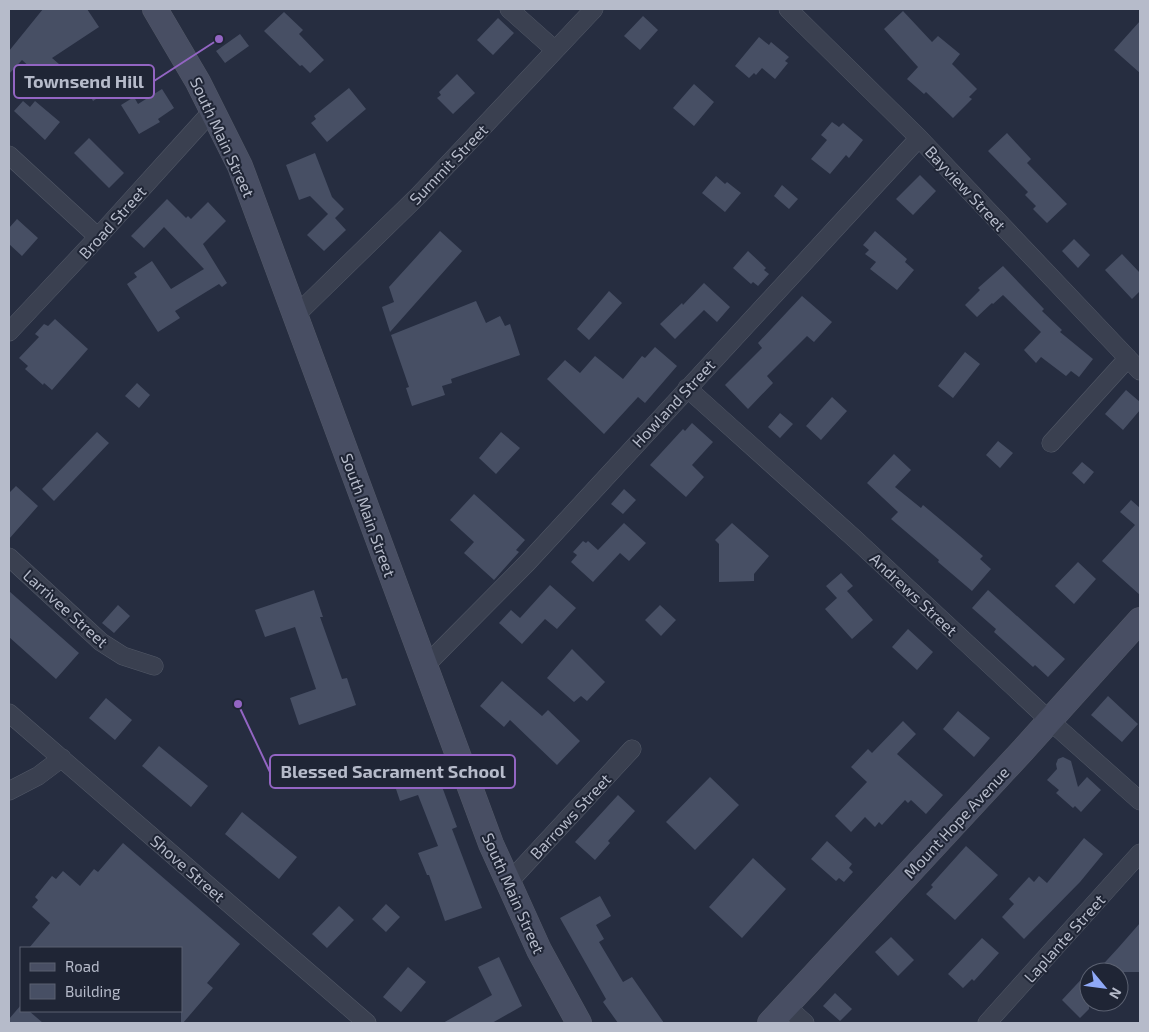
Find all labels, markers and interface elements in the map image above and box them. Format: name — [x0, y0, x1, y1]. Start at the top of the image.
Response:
callout: Townsend Hill — [14, 65, 154, 98]
text: Townsend Hill — [24, 70, 144, 92]
street label: South Main Street — [187, 74, 259, 200]
street label: Summit Street — [405, 120, 491, 208]
street label: Bayview Street — [922, 142, 1010, 234]
street label: Broad Street — [74, 182, 150, 262]
street label: Howland Street — [628, 355, 718, 451]
street label: South Main Street — [338, 451, 400, 579]
street label: Andrews Street — [866, 549, 962, 639]
street label: Larrivee Street — [20, 565, 112, 651]
callout: Blessed Sacrament School — [270, 755, 515, 788]
text: Blessed Sacrament School — [280, 760, 506, 782]
street label: Mount Hope Avenue — [899, 762, 1013, 882]
street label: Barrows Street — [526, 769, 614, 863]
street label: South Main Street — [479, 830, 549, 956]
street label: Shove Street — [147, 831, 229, 905]
street label: Laplante Street — [1020, 890, 1108, 986]
legend — [20, 947, 182, 1012]
text: Road — [65, 957, 100, 975]
north arrow — [1079, 962, 1129, 1012]
text: Building — [65, 982, 121, 1000]
text: N — [1106, 985, 1126, 1002]

